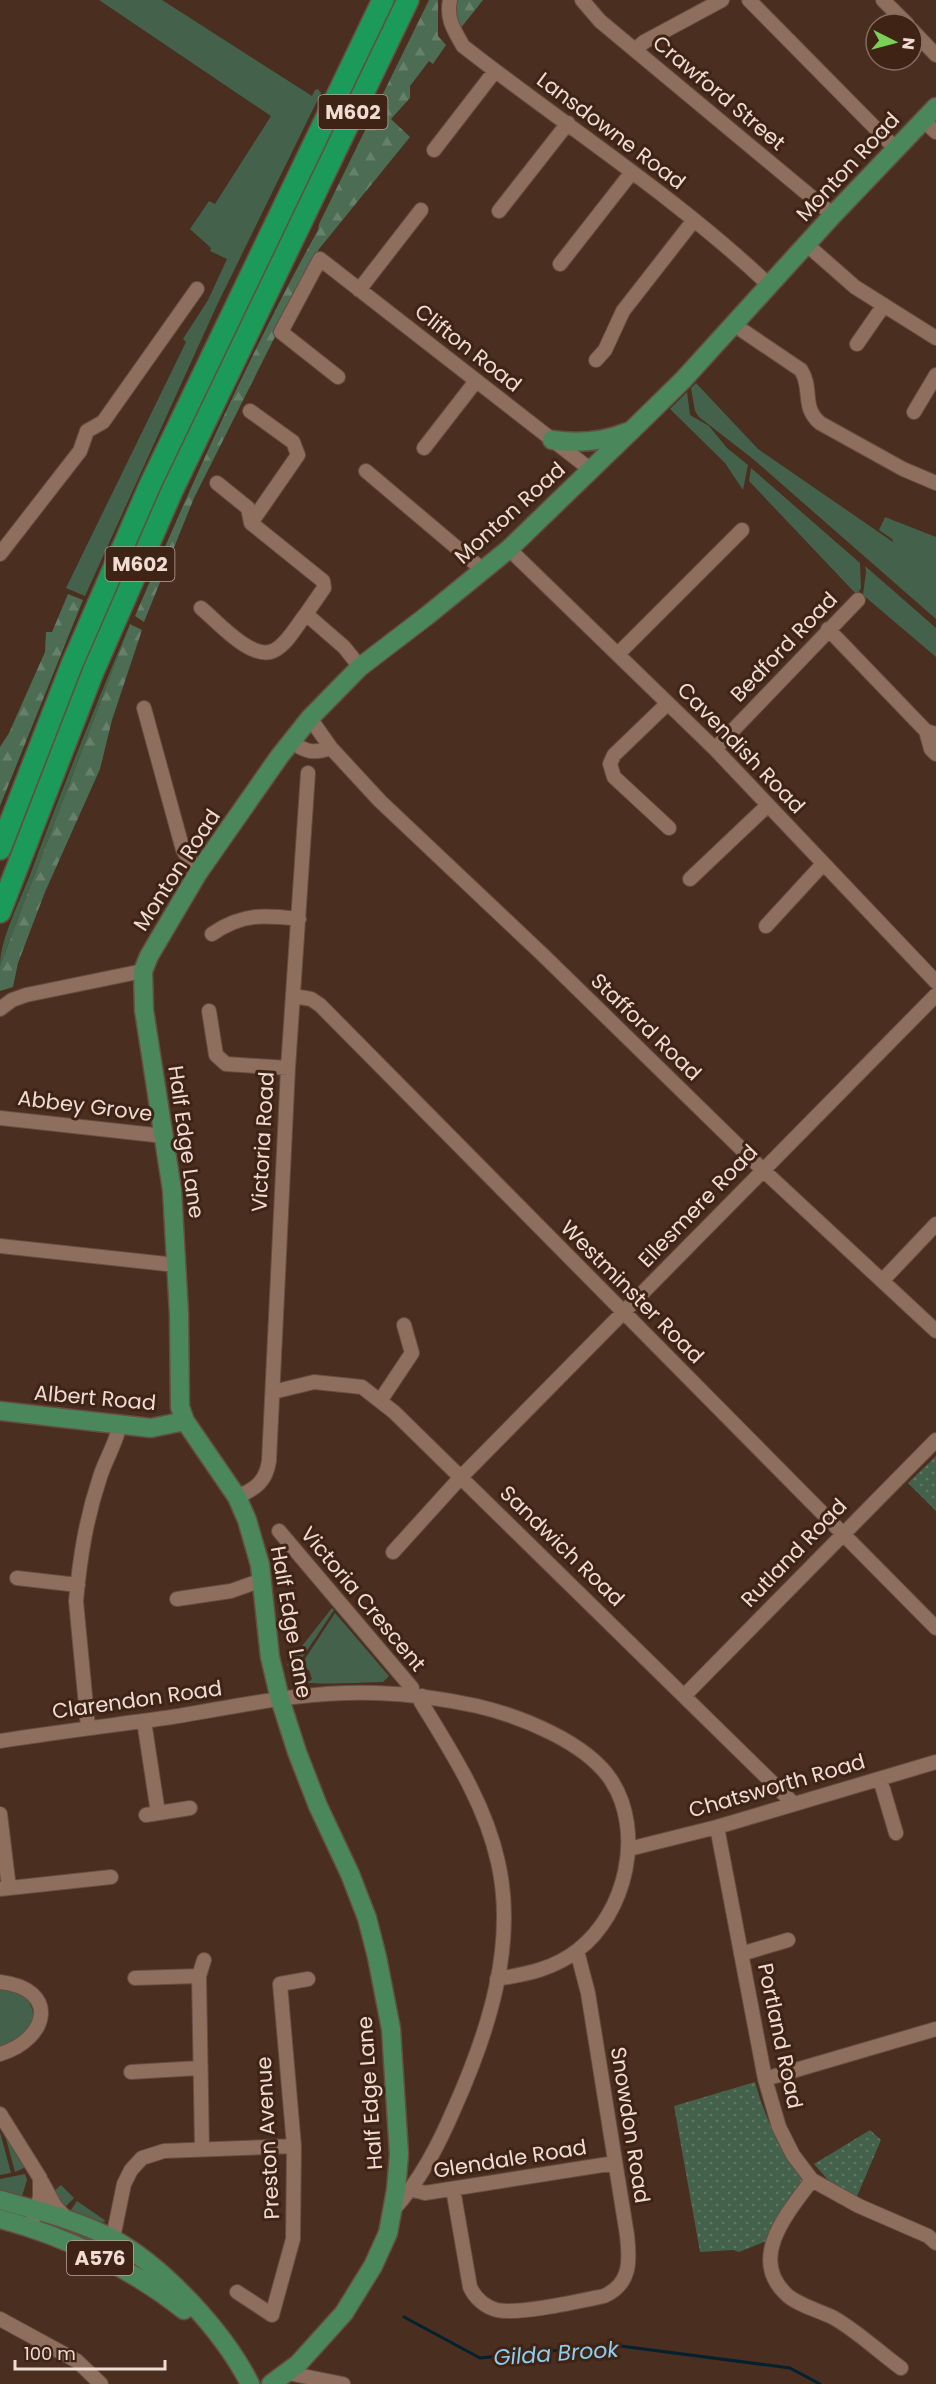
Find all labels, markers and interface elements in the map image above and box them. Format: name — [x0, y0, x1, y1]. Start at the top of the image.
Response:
north arrow — [864, 12, 924, 72]
street label: Crawford Street — [647, 28, 792, 157]
text: N — [896, 36, 920, 51]
street label: Lansdowne Road — [531, 65, 692, 196]
road number: M602 — [318, 95, 388, 129]
street label: Monton Road — [789, 106, 906, 228]
street label: Clifton Road — [409, 297, 528, 398]
street label: Monton Road — [448, 455, 571, 570]
road number: M602 — [106, 547, 174, 581]
street label: Bedford Road — [724, 585, 844, 708]
street label: Cavendish Road — [671, 675, 812, 820]
street label: Monton Road — [126, 803, 227, 936]
street label: Stafford Road — [585, 966, 708, 1087]
street label: Half Edge Lane — [161, 1064, 212, 1220]
street label: Victoria Road — [244, 1071, 281, 1213]
street label: Abbey Grove — [16, 1083, 154, 1128]
street label: Ellesmere Road — [631, 1138, 764, 1274]
street label: Westminster Road — [554, 1214, 710, 1370]
street label: Albert Road — [33, 1378, 157, 1417]
street label: Sandwich Road — [494, 1479, 631, 1613]
street label: Rutland Road — [734, 1492, 853, 1613]
street label: Victoria Crescent — [294, 1520, 433, 1677]
street label: Half Edge Lane — [264, 1544, 319, 1700]
street label: Clarendon Road — [50, 1673, 224, 1726]
street label: Chatsworth Road — [685, 1746, 868, 1825]
street label: Portland Road — [751, 1960, 810, 2111]
street label: Half Edge Lane — [350, 2015, 389, 2171]
street label: Snowdon Road — [604, 2045, 657, 2205]
street label: Preston Avenue — [249, 2056, 286, 2220]
street label: Glendale Road — [431, 2132, 589, 2185]
road number: A576 — [67, 2241, 133, 2275]
scale bar — [15, 2333, 165, 2371]
water label: Gilda Brook — [492, 2334, 621, 2373]
text: 100 m — [24, 2341, 76, 2366]

